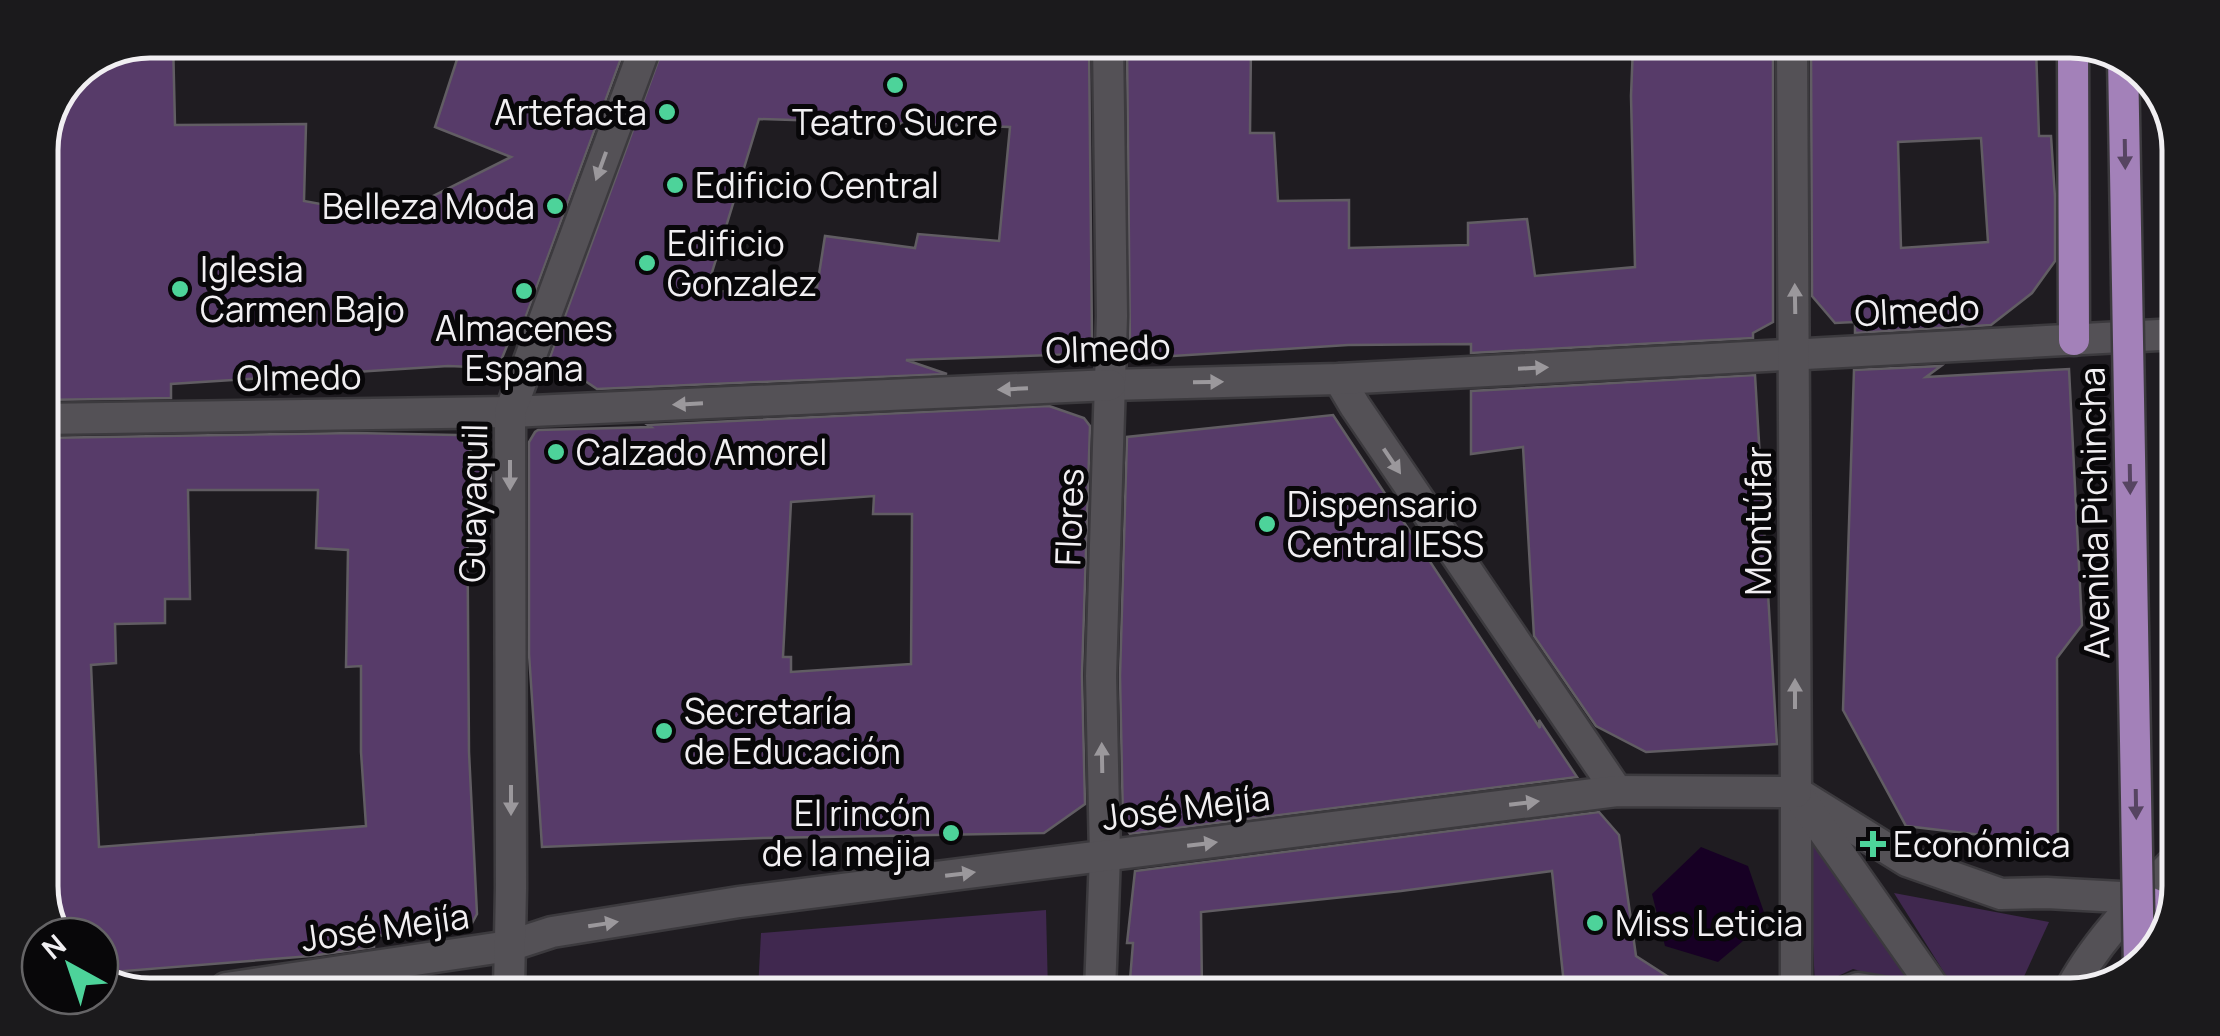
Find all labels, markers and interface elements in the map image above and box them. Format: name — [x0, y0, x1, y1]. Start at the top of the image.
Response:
marker: Teatro Sucre — [884, 74, 906, 96]
place label: Artefacta — [494, 88, 647, 136]
place label: Teatro Sucre — [792, 98, 998, 146]
marker: Artefacta — [656, 101, 678, 123]
one-way arrow — [2117, 139, 2133, 171]
one-way arrow — [593, 152, 608, 182]
place label: Edificio Central — [695, 161, 939, 209]
marker: Edificio Central — [664, 174, 686, 196]
place label: Belleza Moda — [322, 182, 535, 230]
marker: Belleza Moda — [544, 195, 566, 217]
place label: Edificio Gonzalez — [667, 219, 817, 307]
place label: Iglesia Carmen Bajo — [200, 245, 405, 333]
marker: Edificio Gonzalez — [636, 252, 658, 274]
marker: Iglesia Carmen Bajo — [169, 278, 191, 300]
marker: Almacenes Espana — [513, 280, 535, 302]
one-way arrow — [1786, 283, 1802, 315]
street label: Olmedo — [1853, 283, 1981, 337]
place label: Almacenes Espana — [435, 304, 613, 392]
street label: Olmedo — [1045, 322, 1171, 374]
street label: Olmedo — [236, 352, 362, 402]
one-way arrow — [1517, 360, 1549, 376]
street label: Avenida Pichincha — [2067, 367, 2121, 659]
one-way arrow — [1192, 374, 1224, 390]
one-way arrow — [997, 381, 1028, 397]
one-way arrow — [672, 396, 704, 412]
street label: Guayaquil — [448, 423, 498, 583]
place label: Calzado Amorel — [576, 428, 827, 476]
marker: Calzado Amorel — [545, 441, 567, 463]
street label: Montúfar — [1734, 446, 1782, 596]
one-way arrow — [1383, 447, 1401, 474]
one-way arrow — [502, 460, 518, 492]
one-way arrow — [2123, 464, 2139, 496]
street label: Flores — [1043, 467, 1095, 567]
place label: Dispensario Central IESS — [1287, 480, 1484, 568]
marker: Dispensario Central IESS — [1256, 513, 1278, 535]
one-way arrow — [1787, 678, 1803, 710]
place label: Secretaría de Educación — [684, 687, 901, 775]
marker: Secretaría de Educación — [653, 720, 675, 742]
one-way arrow — [1094, 741, 1110, 773]
street label: José Mejía — [1099, 773, 1273, 841]
one-way arrow — [503, 785, 519, 817]
place label: El rincón de la mejia — [762, 789, 931, 877]
one-way arrow — [2128, 789, 2144, 821]
one-way arrow — [1509, 794, 1541, 810]
place label: Económica — [1893, 820, 2070, 868]
marker: El rincón de la mejia — [940, 822, 962, 844]
marker: Económica — [1862, 833, 1884, 855]
one-way arrow — [1186, 835, 1218, 851]
one-way arrow — [944, 866, 976, 882]
street label: José Mejía — [298, 891, 472, 963]
place label: Miss Leticia — [1615, 899, 1803, 947]
marker: Miss Leticia — [1584, 912, 1606, 934]
north arrow — [20, 916, 120, 1016]
one-way arrow — [588, 916, 619, 931]
text: N — [33, 925, 73, 967]

